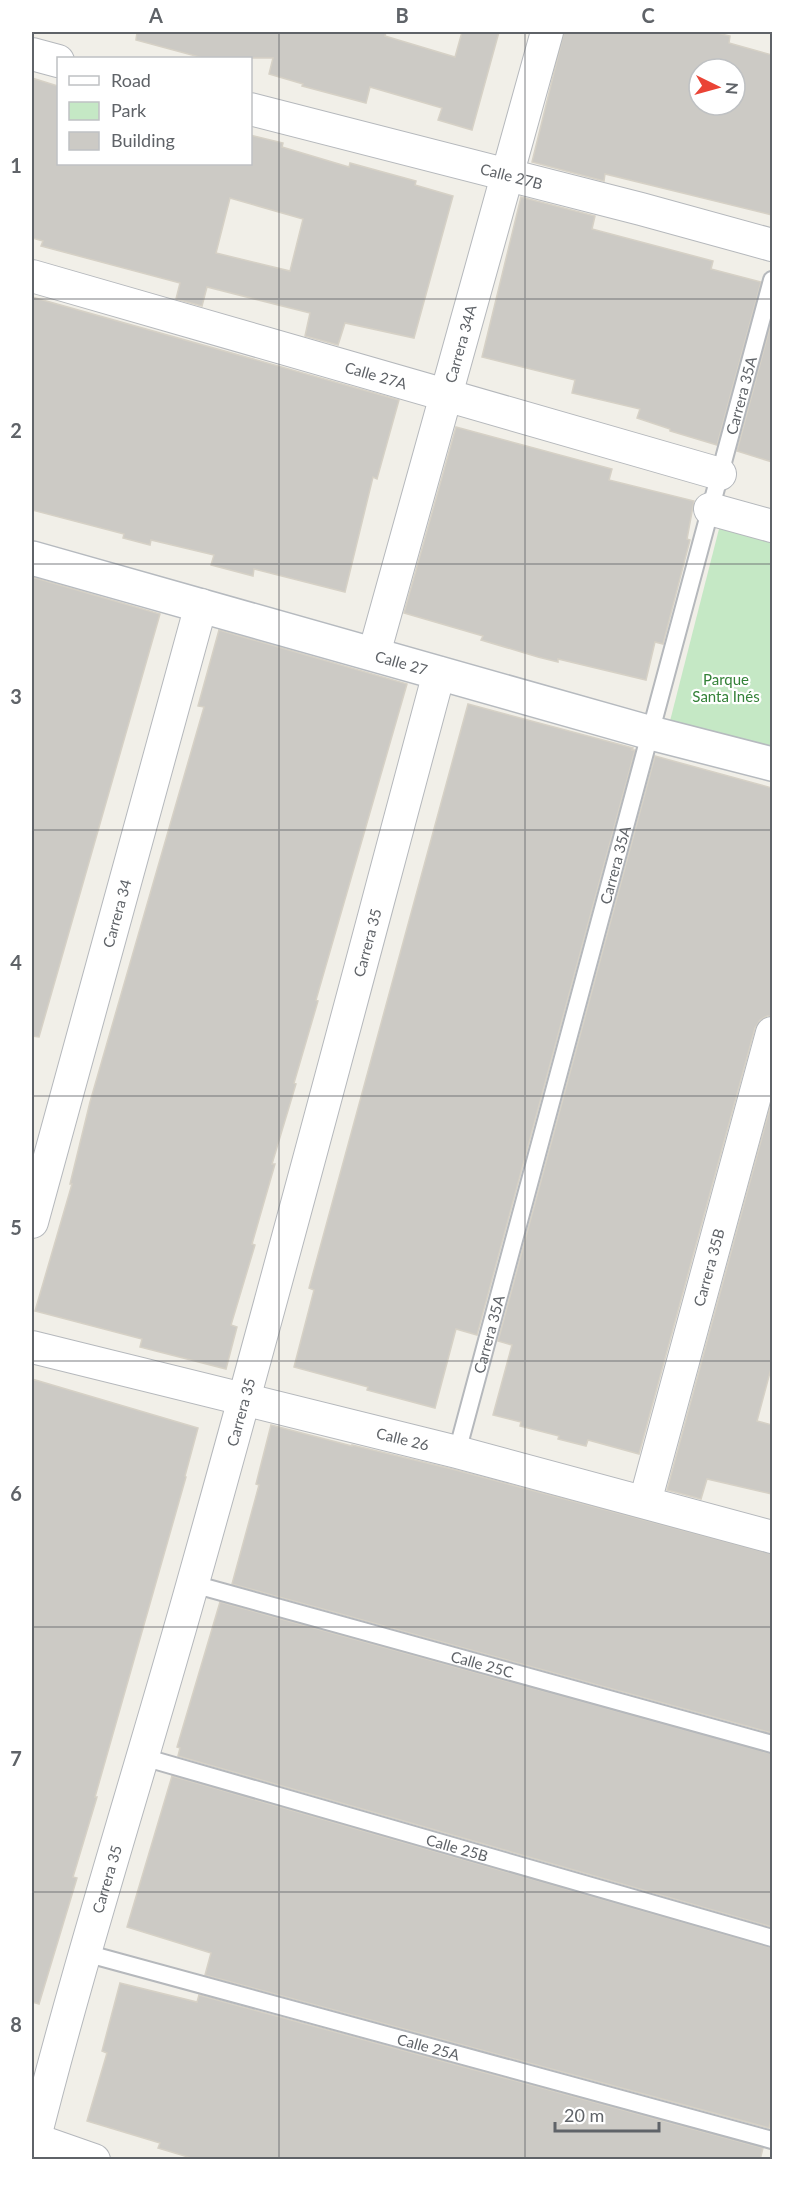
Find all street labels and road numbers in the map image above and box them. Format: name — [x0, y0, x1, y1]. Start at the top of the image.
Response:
street label: Calle 27B — [479, 159, 545, 192]
street label: Carrera 34A — [441, 302, 480, 385]
street label: Carrera 35A — [722, 354, 760, 437]
street label: Calle 27A — [343, 358, 410, 393]
street label: Calle 27 — [373, 646, 430, 679]
street label: Carrera 35A — [596, 823, 634, 906]
street label: Carrera 34 — [99, 877, 135, 950]
street label: Carrera 35 — [349, 906, 385, 979]
street label: Carrera 35B — [689, 1227, 728, 1308]
street label: Carrera 35A — [470, 1292, 508, 1375]
street label: Carrera 35 — [223, 1376, 259, 1448]
street label: Calle 26 — [375, 1423, 431, 1454]
street label: Calle 25C — [449, 1647, 515, 1681]
street label: Calle 25B — [424, 1830, 490, 1865]
street label: Carrera 35 — [88, 1843, 125, 1915]
street label: Calle 25A — [395, 2029, 463, 2064]

